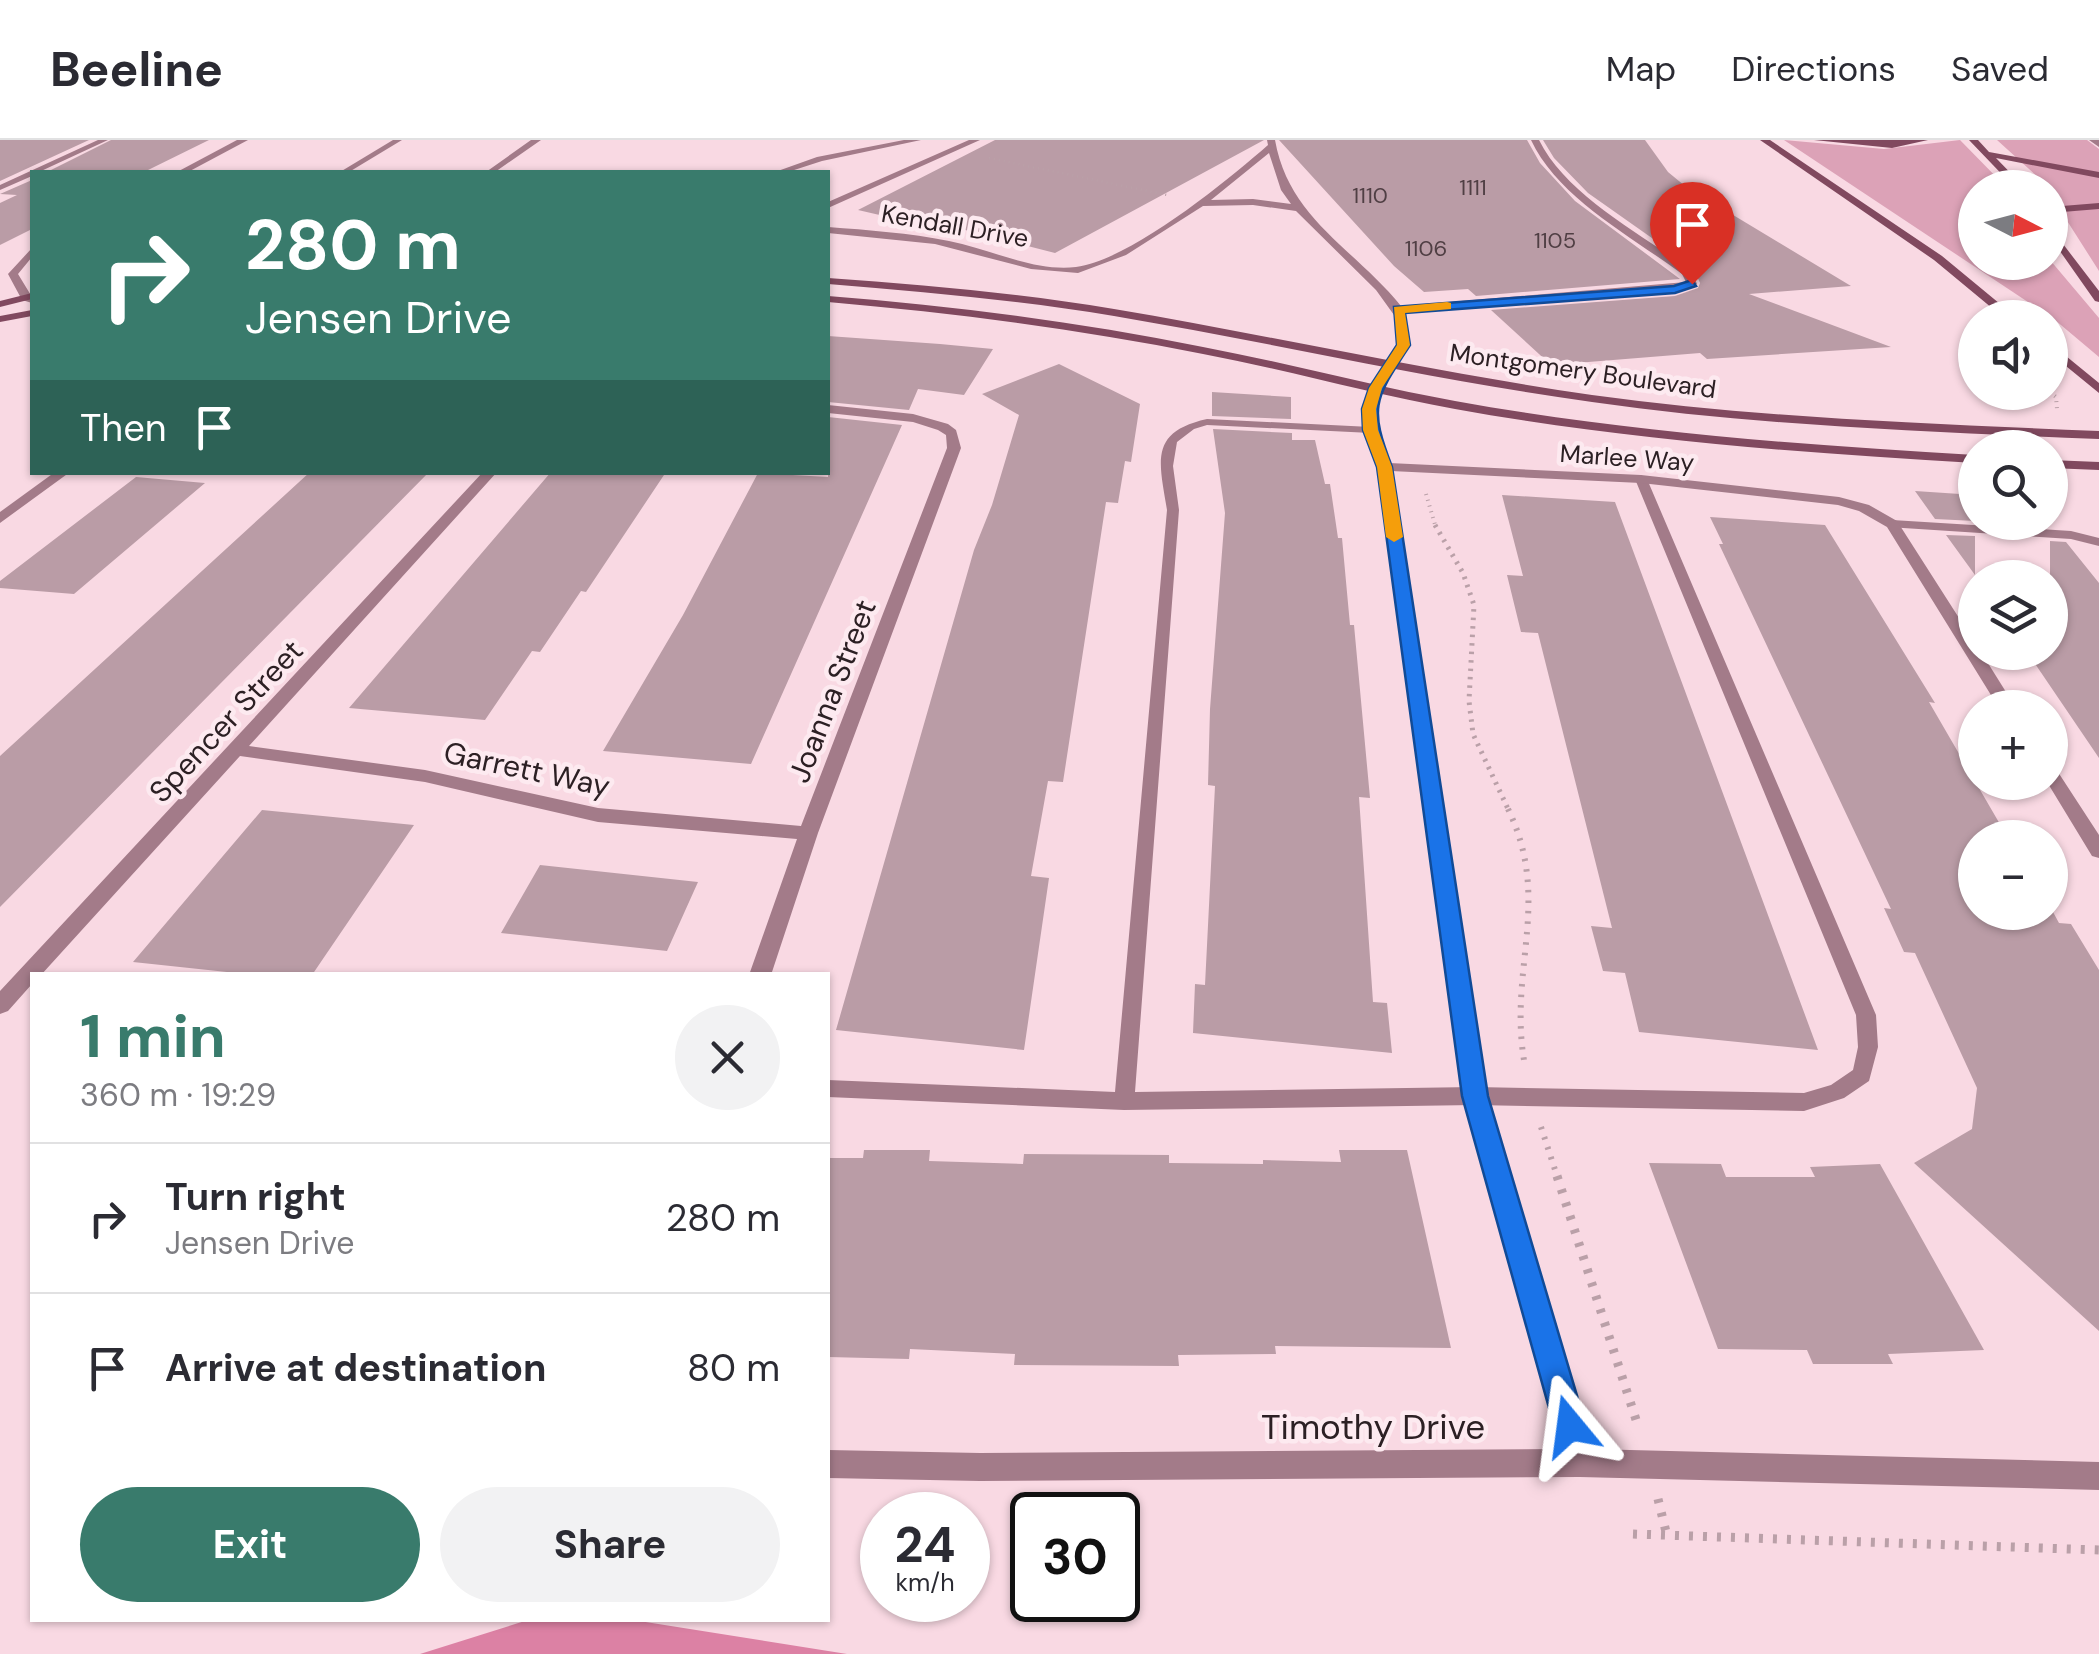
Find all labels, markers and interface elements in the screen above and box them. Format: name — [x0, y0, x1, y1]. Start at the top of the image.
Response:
text: Beeline — [50, 38, 223, 101]
text: Map — [1606, 46, 1676, 92]
text: Directions — [1731, 46, 1896, 92]
text: Saved — [1951, 46, 2049, 92]
north arrow — [1958, 170, 2068, 280]
map controls — [1958, 170, 2068, 930]
house number: 1111 — [1459, 173, 1487, 202]
house number: 1110 — [1352, 181, 1388, 210]
pin — [1650, 182, 1735, 285]
street label: Kendall Drive — [879, 197, 1031, 255]
icon: arrive — [1665, 197, 1720, 252]
text: 280 m — [245, 200, 461, 291]
icon: right — [80, 210, 210, 340]
house number: 1105 — [1534, 226, 1576, 255]
house number: 1106 — [1405, 234, 1447, 263]
text: Jensen Drive — [245, 288, 511, 347]
button: sound — [1958, 300, 2068, 410]
street label: Montgomery Boulevard — [1448, 336, 1718, 406]
icon: arrive — [187, 400, 242, 455]
text: Then — [80, 403, 167, 453]
button: search — [1958, 430, 2068, 540]
street label: Marlee Way — [1559, 437, 1695, 479]
button: layers — [1958, 560, 2068, 670]
street label: Joanna Street — [779, 594, 885, 788]
street label: Spencer Street — [141, 631, 311, 811]
button: + — [1958, 690, 2068, 800]
street label: Garrett Way — [440, 732, 614, 806]
button: − — [1958, 820, 2068, 930]
text: 1 min — [80, 997, 226, 1076]
button: close — [675, 1005, 780, 1110]
text: 360 m · 19:29 — [80, 1074, 276, 1116]
text: Turn right — [165, 1172, 346, 1222]
icon: right — [80, 1191, 135, 1246]
text: 280 m — [666, 1193, 780, 1243]
text: Jensen Drive — [165, 1222, 354, 1264]
icon: arrive — [80, 1341, 135, 1396]
text: Arrive at destination — [165, 1343, 547, 1393]
text: 80 m — [687, 1343, 780, 1393]
position arrow — [1518, 1374, 1622, 1478]
street label: Timothy Drive — [1261, 1404, 1485, 1450]
button: Exit — [80, 1487, 420, 1602]
button: Share — [440, 1487, 780, 1602]
speed limit sign: 30 — [1010, 1492, 1140, 1622]
text: 24 — [895, 1512, 956, 1578]
text: km/h — [895, 1566, 955, 1599]

